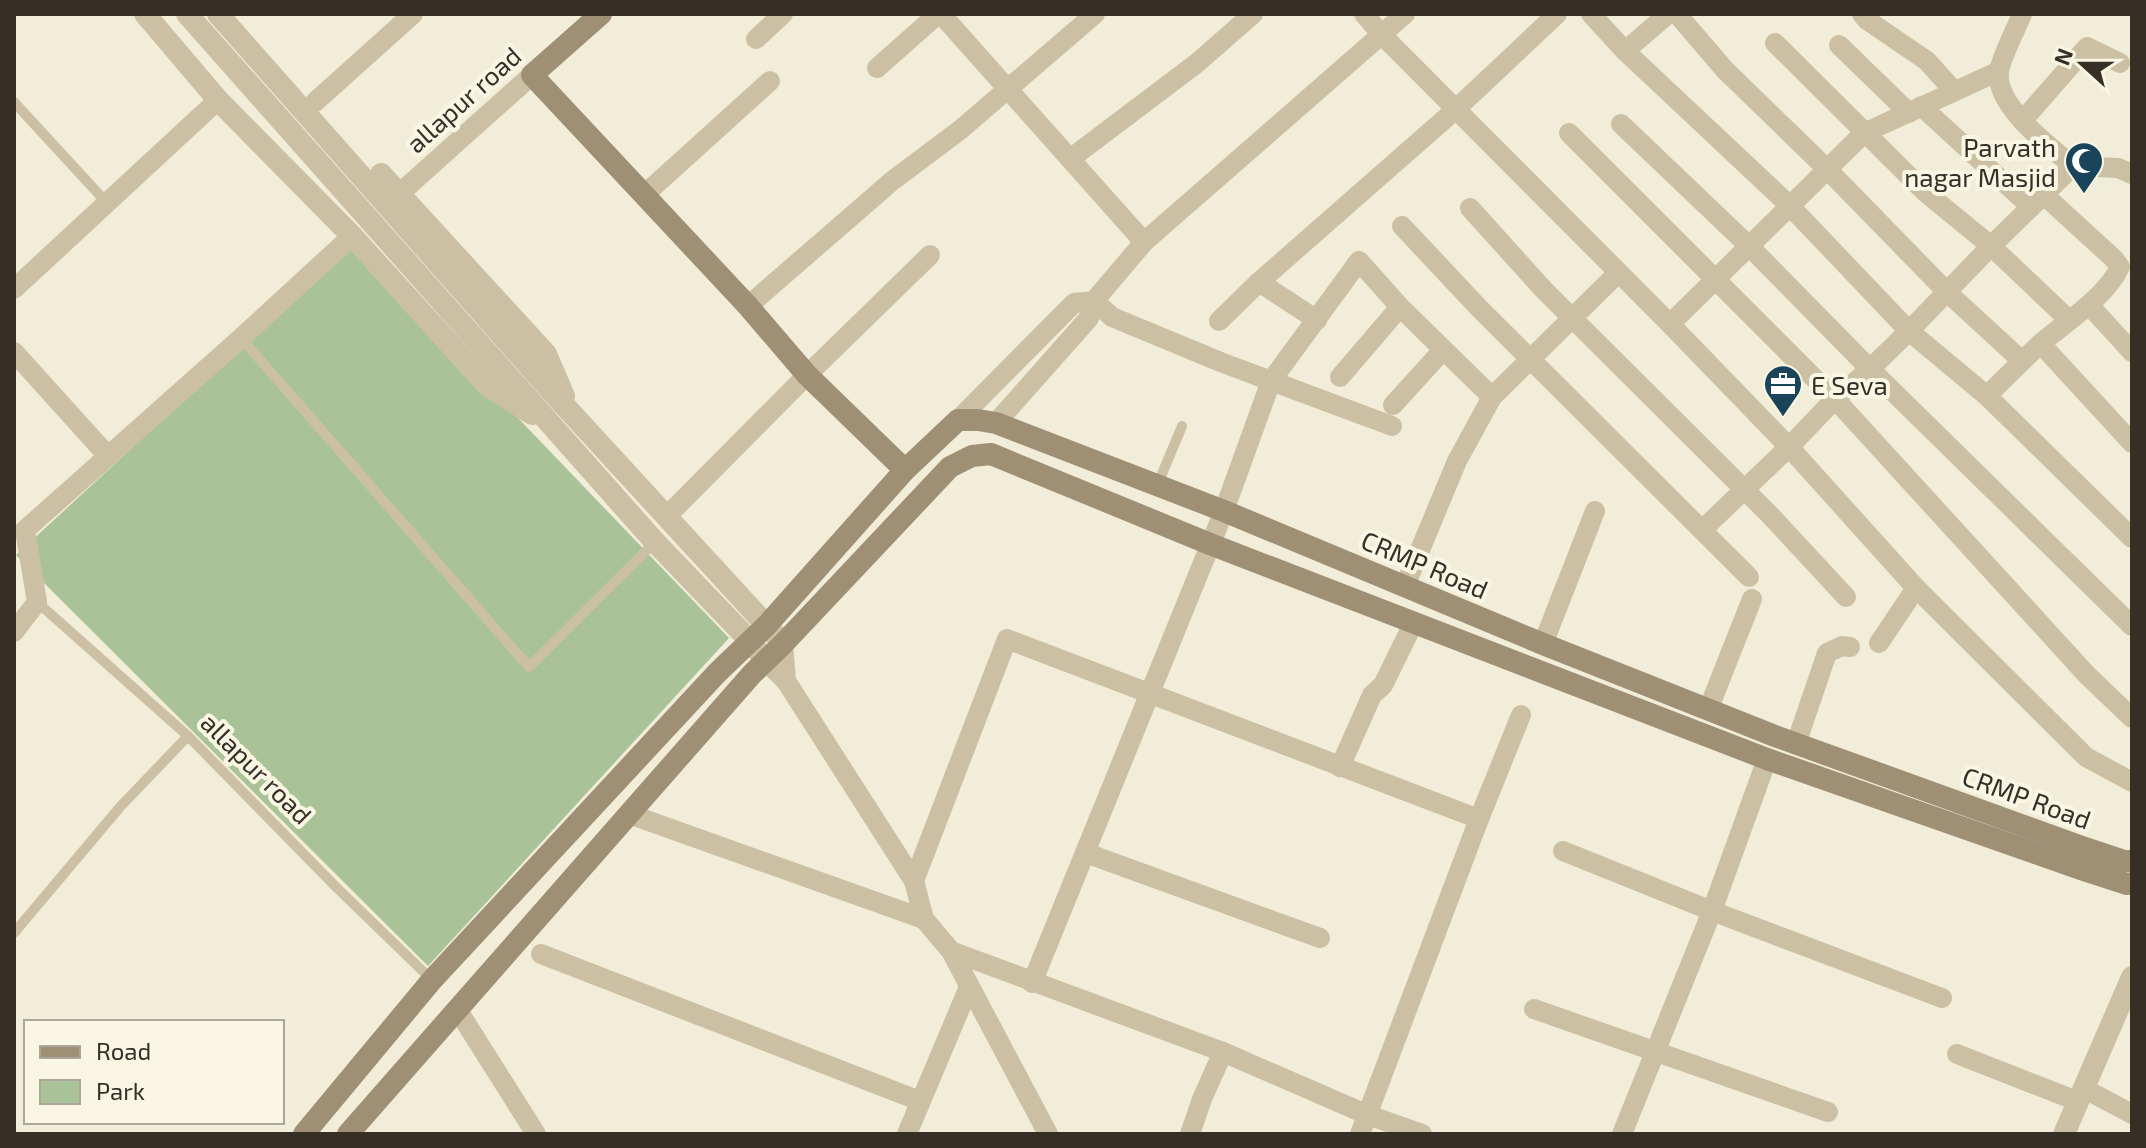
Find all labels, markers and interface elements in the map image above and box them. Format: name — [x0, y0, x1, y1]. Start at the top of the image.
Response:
north arrow — [2042, 24, 2122, 104]
street label: allapur road — [399, 39, 527, 159]
text: N — [2047, 44, 2077, 69]
place label: Parvath nagar Masjid — [1904, 131, 2056, 192]
mosque icon: Parvath nagar Masjid — [2063, 140, 2105, 195]
office icon: E Seva — [1762, 363, 1804, 418]
place label: E Seva — [1811, 369, 1888, 400]
street label: CRMP Road — [1357, 524, 1493, 604]
street label: allapur road — [195, 706, 319, 830]
street label: CRMP Road — [1959, 759, 2095, 835]
legend — [24, 1020, 284, 1124]
text: Road — [96, 1036, 151, 1065]
text: Park — [96, 1076, 145, 1105]

